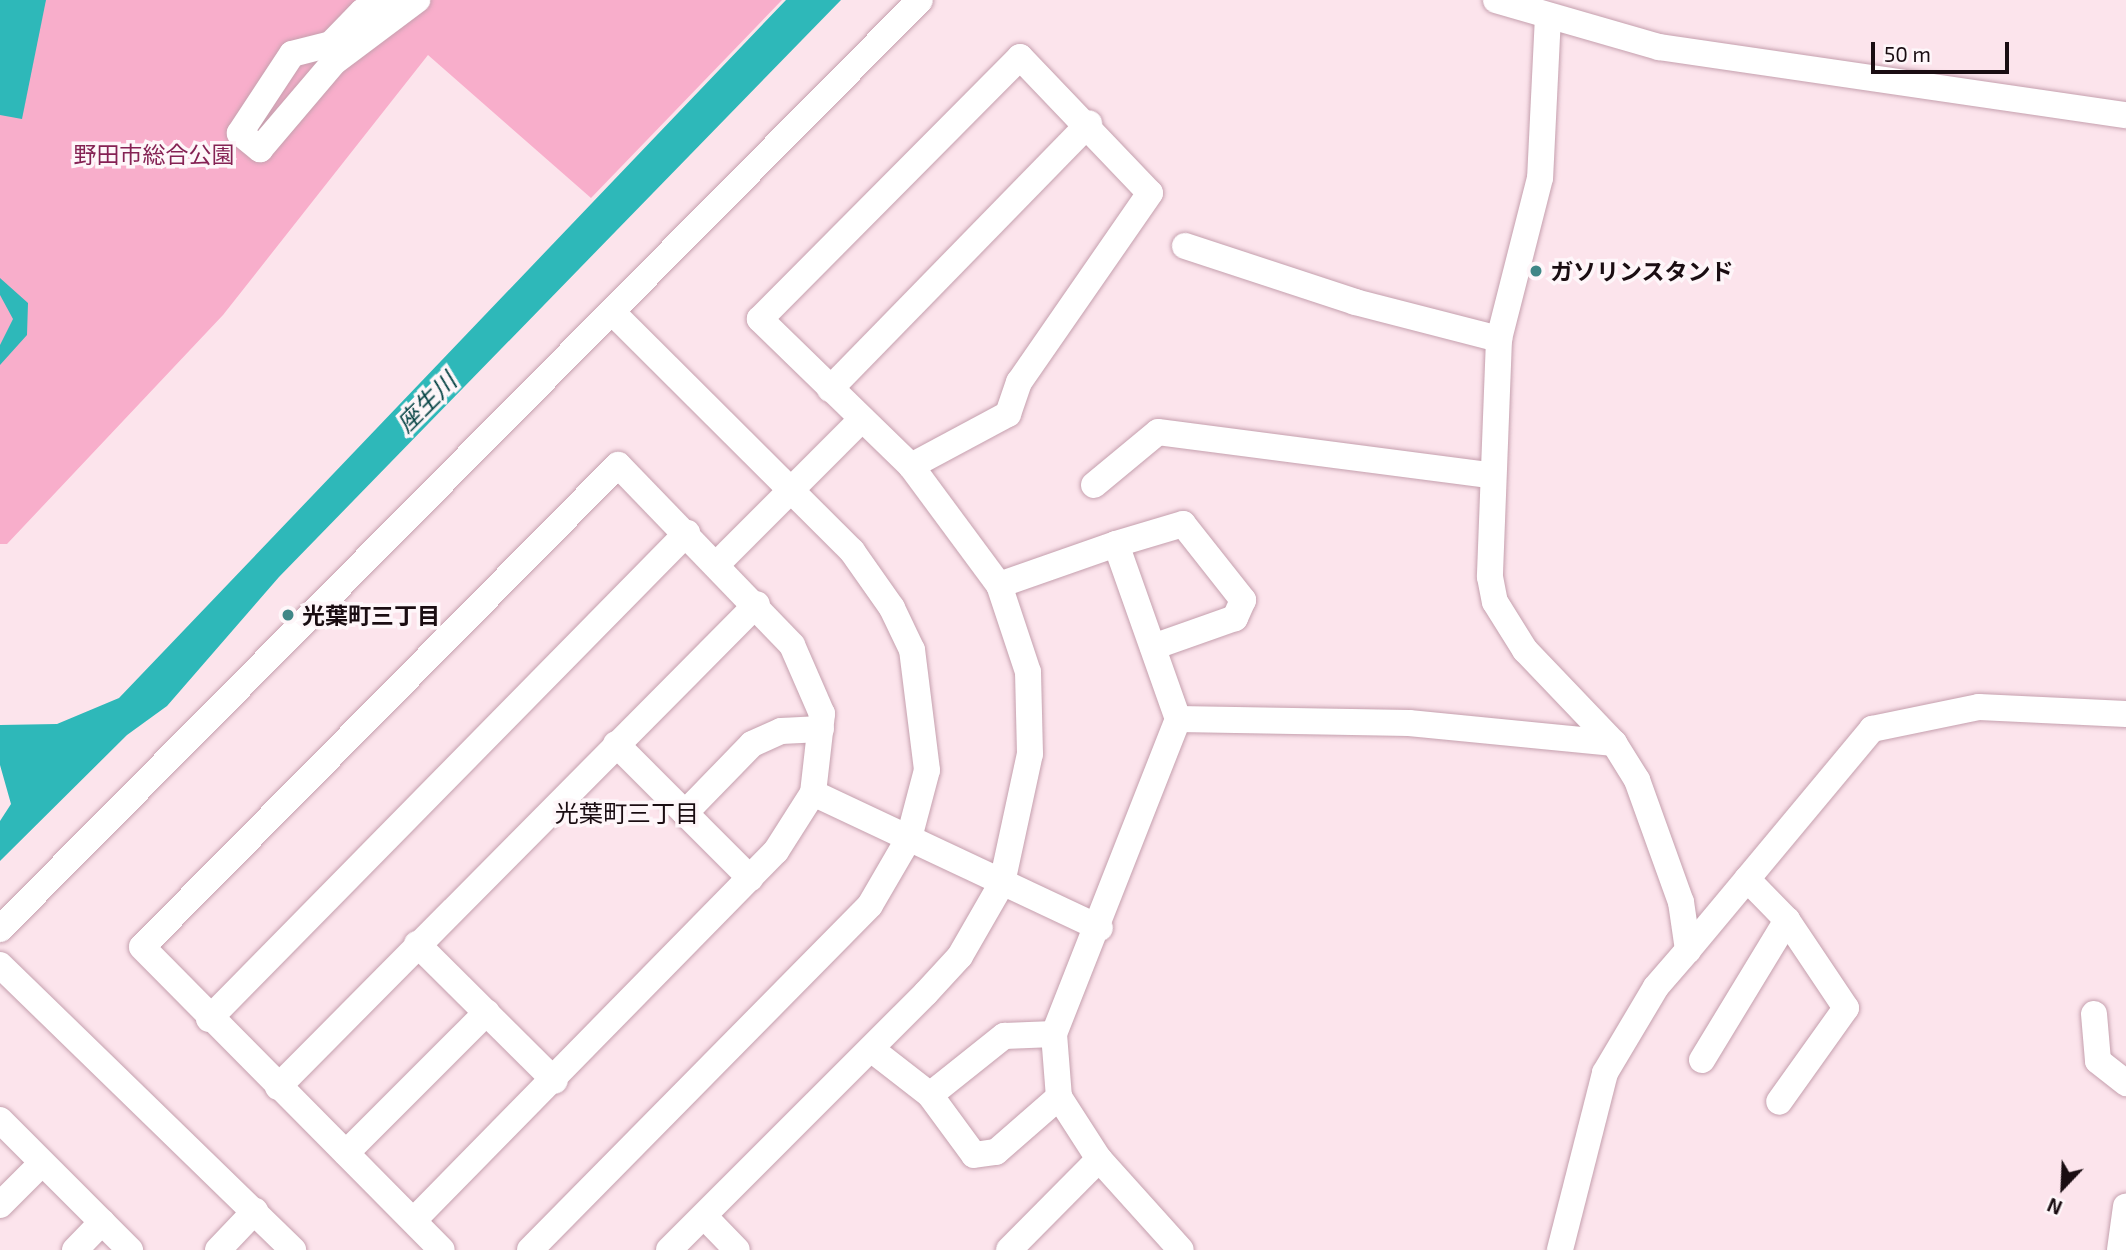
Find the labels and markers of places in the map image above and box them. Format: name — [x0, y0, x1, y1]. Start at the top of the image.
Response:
place label: ガソリンスタンド — [1550, 257, 1734, 285]
marker: ガソリンスタンド — [1528, 263, 1544, 279]
place label: 光葉町三丁目 — [302, 601, 440, 629]
marker: 光葉町三丁目 — [280, 607, 296, 623]

